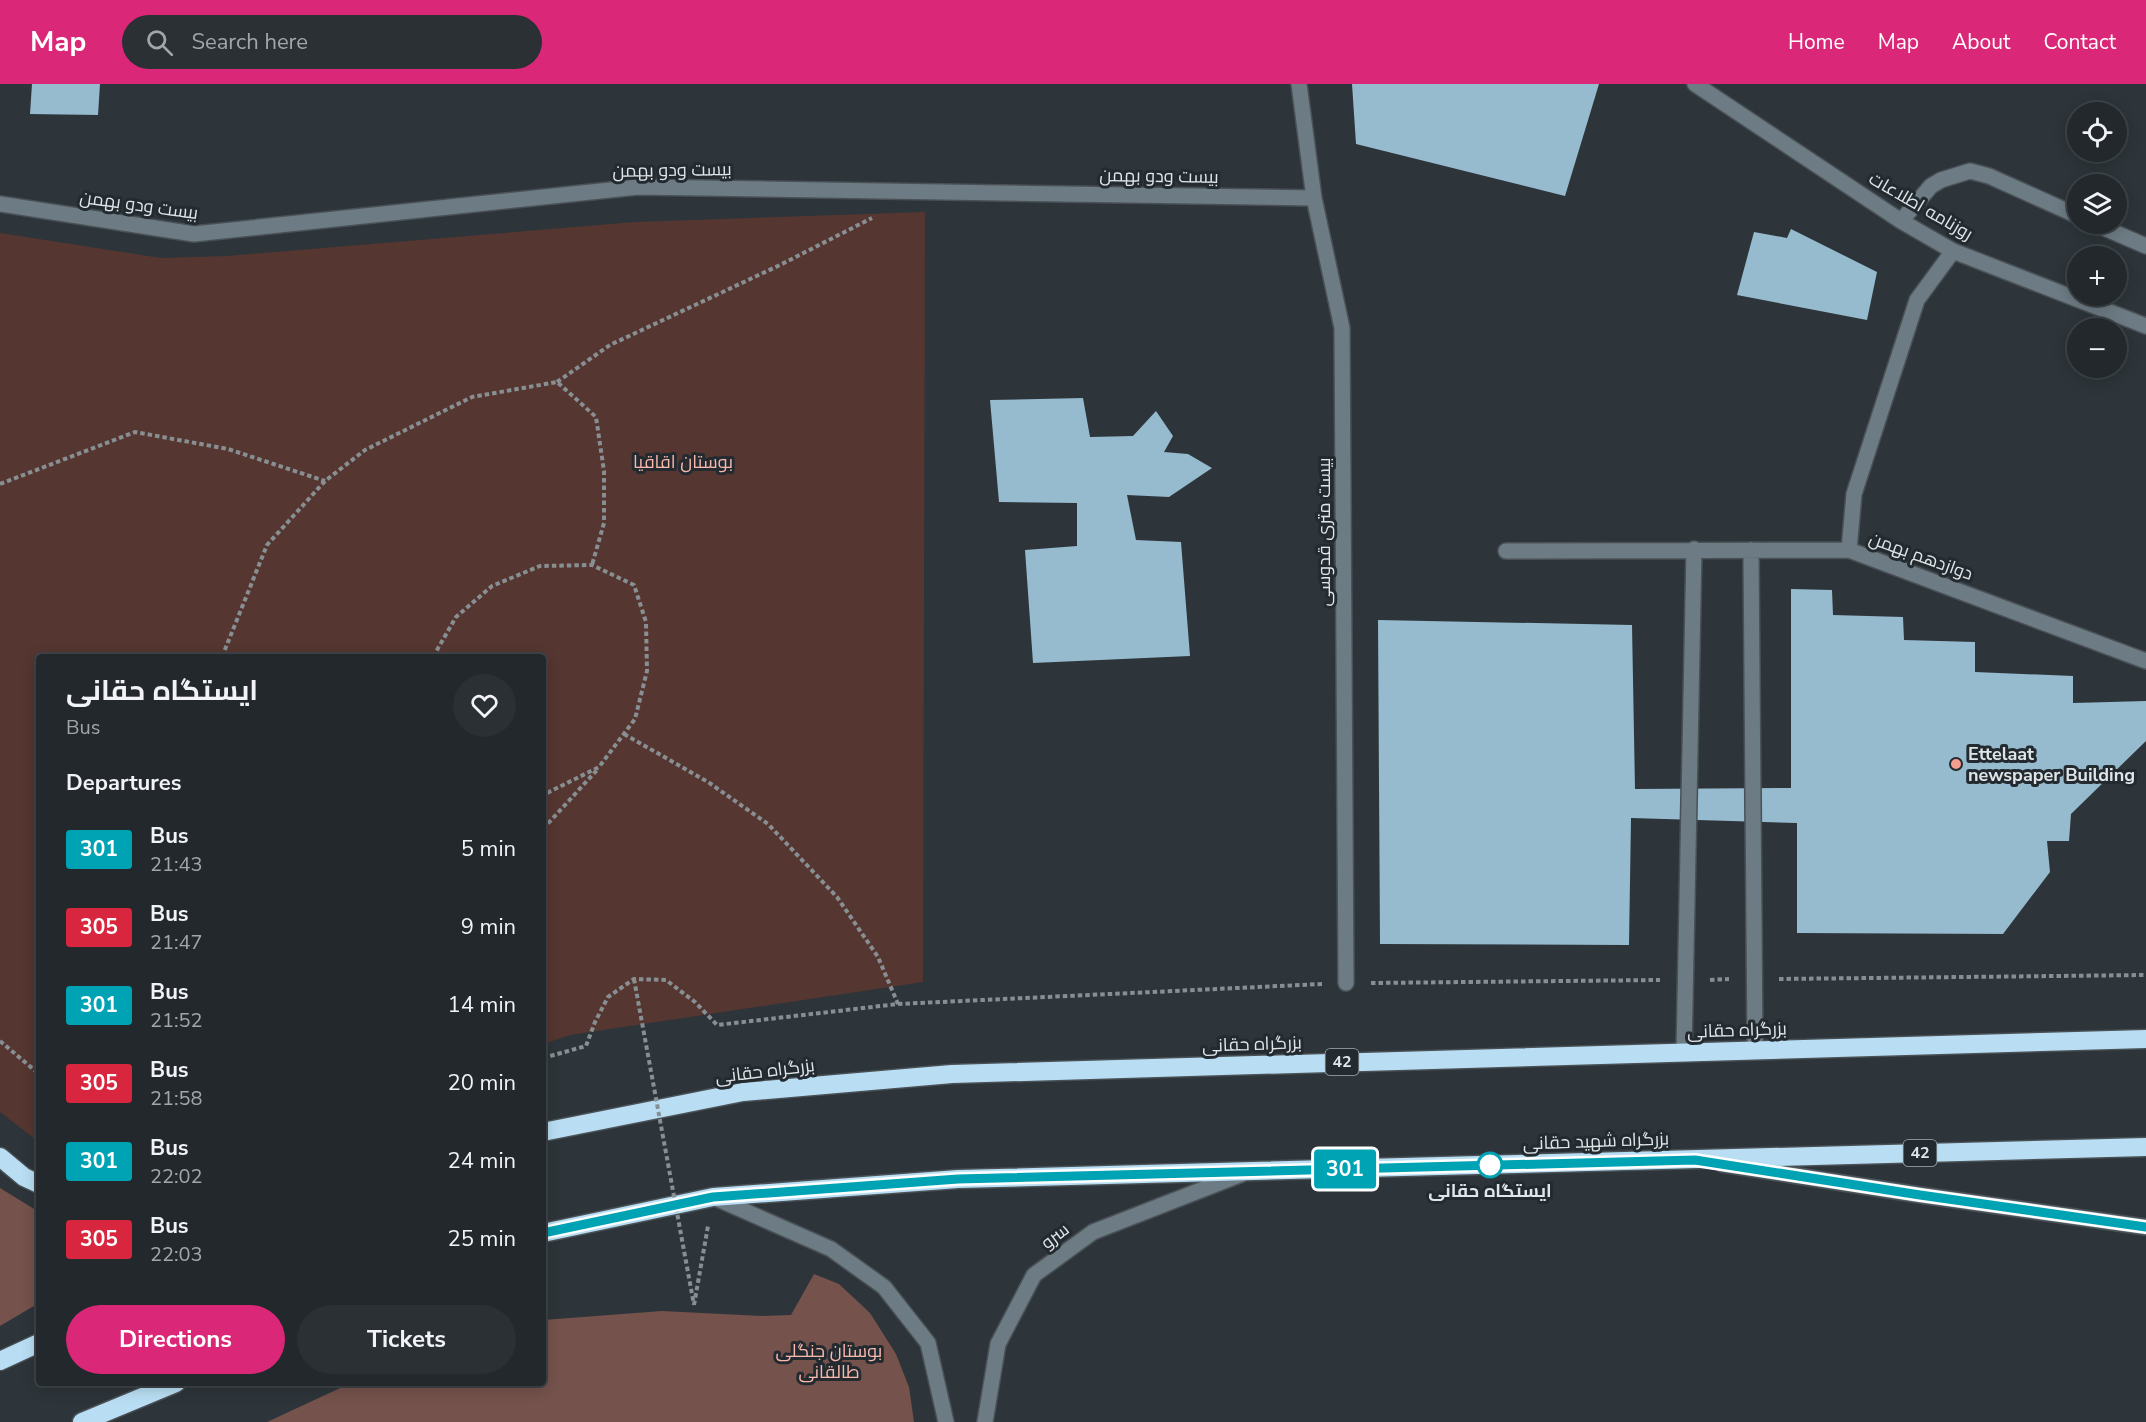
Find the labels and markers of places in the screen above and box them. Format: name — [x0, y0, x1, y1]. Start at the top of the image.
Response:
place label: Ettelaat newspaper Building — [1968, 742, 2135, 787]
marker: Ettelaat newspaper Building — [1949, 757, 1963, 771]
marker: ایستگاه حقانی — [1477, 1152, 1503, 1178]
place label: ایستگاه حقانی — [1428, 1179, 1552, 1203]

